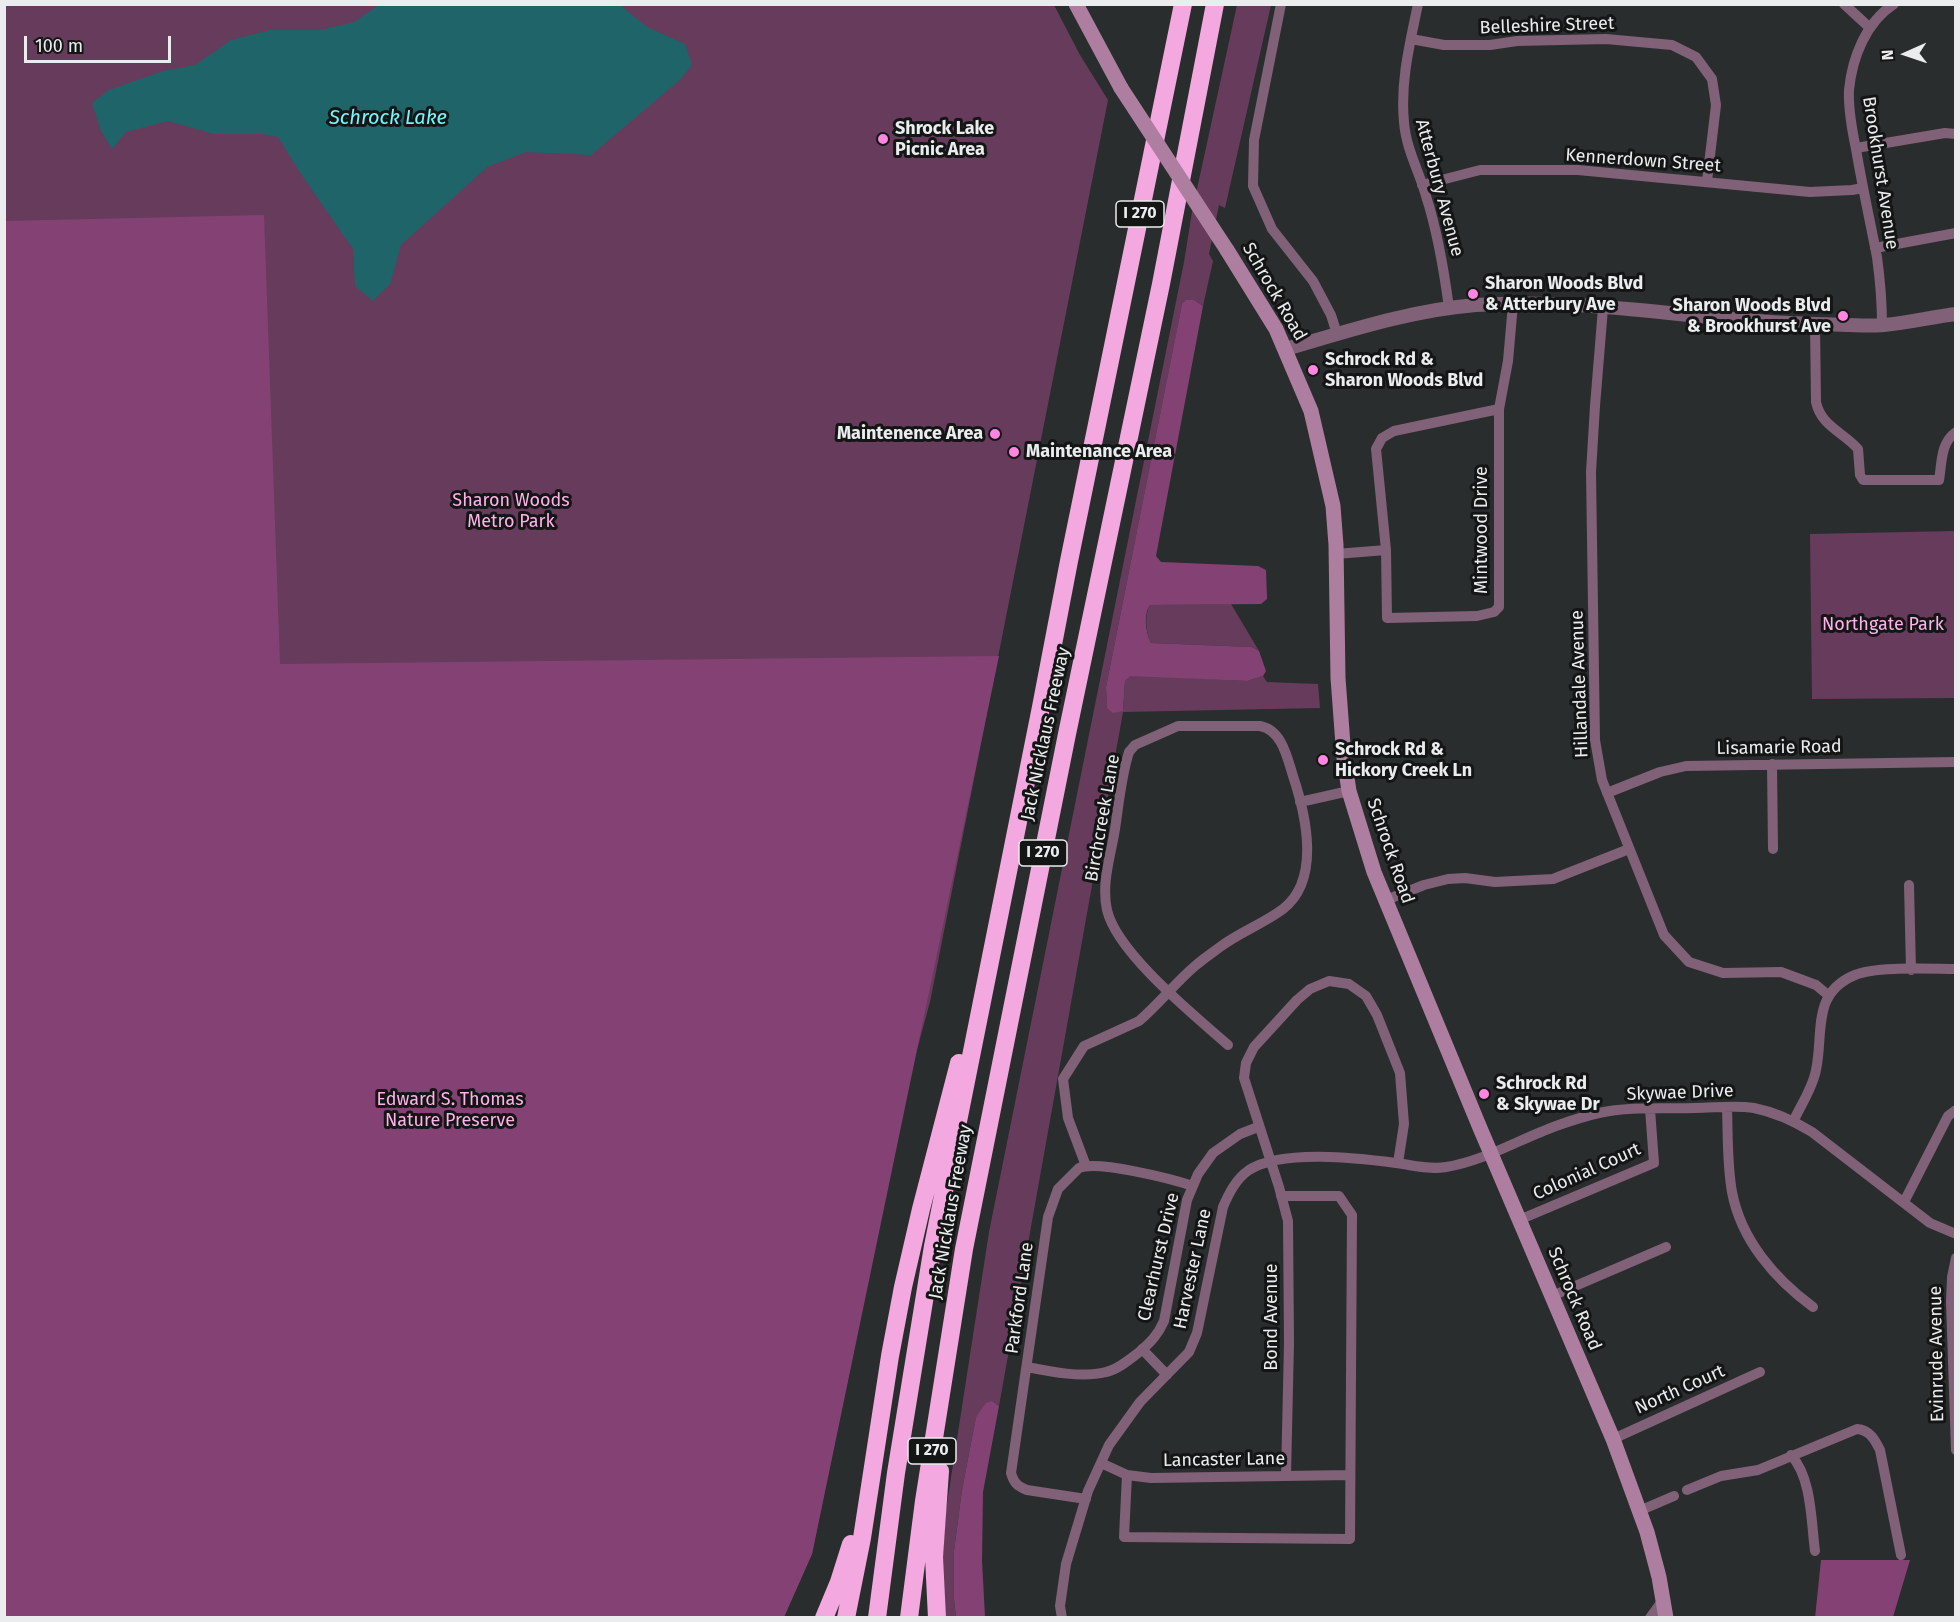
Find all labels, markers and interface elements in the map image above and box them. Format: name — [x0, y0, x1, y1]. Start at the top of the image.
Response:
street label: Belleshire Street — [1479, 13, 1615, 39]
scale bar — [27, 24, 174, 62]
north arrow — [1876, 24, 1936, 84]
text: 100 m — [35, 35, 83, 57]
text: N — [1878, 49, 1897, 61]
street label: Brookhurst Avenue — [1857, 95, 1903, 251]
water label: Schrock Lake — [329, 106, 447, 130]
street label: Atterbury Avenue — [1410, 117, 1468, 259]
place label: Shrock Lake Picnic Area — [895, 118, 994, 160]
marker: Shrock Lake Picnic Area — [876, 132, 890, 146]
street label: Kennerdown Street — [1565, 145, 1721, 177]
road number: I 270 — [1116, 201, 1164, 227]
street label: Schrock Road — [1237, 239, 1311, 345]
place label: Sharon Woods Blvd & Atterbury Ave — [1485, 273, 1643, 316]
marker: Sharon Woods Blvd & Atterbury Ave — [1466, 287, 1480, 301]
place label: Sharon Woods Blvd & Brookhurst Ave — [1673, 295, 1831, 338]
marker: Sharon Woods Blvd & Brookhurst Ave — [1836, 309, 1850, 323]
place label: Schrock Rd & Sharon Woods Blvd — [1325, 349, 1483, 392]
marker: Schrock Rd & Sharon Woods Blvd — [1306, 363, 1320, 377]
place label: Maintenence Area — [837, 423, 983, 445]
marker: Maintenence Area — [988, 427, 1002, 441]
place label: Maintenance Area — [1026, 441, 1172, 463]
marker: Maintenance Area — [1007, 445, 1021, 459]
street label: Mintwood Drive — [1471, 466, 1493, 594]
park label: Sharon Woods Metro Park — [452, 490, 570, 532]
street label: Hillandale Avenue — [1567, 610, 1593, 758]
park label: Northgate Park — [1822, 614, 1944, 636]
street label: Jack Nicklaus Freeway — [1017, 645, 1075, 823]
street label: Lisamarie Road — [1716, 736, 1842, 760]
place label: Schrock Rd & Hickory Creek Ln — [1335, 739, 1472, 782]
street label: Birchcreek Lane — [1081, 753, 1125, 883]
marker: Schrock Rd & Hickory Creek Ln — [1316, 753, 1330, 767]
street label: Schrock Road — [1362, 795, 1418, 907]
road number: I 270 — [1019, 840, 1067, 866]
place label: Schrock Rd & Skywae Dr — [1496, 1073, 1600, 1116]
street label: Skywae Drive — [1626, 1080, 1734, 1106]
marker: Schrock Rd & Skywae Dr — [1477, 1087, 1491, 1101]
park label: Edward S. Thomas Nature Preserve — [376, 1089, 524, 1132]
street label: Jack Nicklaus Freeway — [925, 1123, 977, 1301]
street label: Colonial Court — [1530, 1139, 1644, 1205]
street label: Clearhurst Drive — [1134, 1191, 1184, 1323]
street label: Harvester Lane — [1170, 1207, 1216, 1331]
street label: Parkford Lane — [1001, 1241, 1039, 1355]
street label: Schrock Road — [1543, 1244, 1605, 1354]
street label: Bond Avenue — [1261, 1263, 1283, 1371]
street label: Evinrude Avenue — [1925, 1286, 1949, 1422]
street label: North Court — [1632, 1361, 1728, 1419]
road number: I 270 — [908, 1438, 956, 1464]
street label: Lancaster Lane — [1163, 1448, 1285, 1472]

